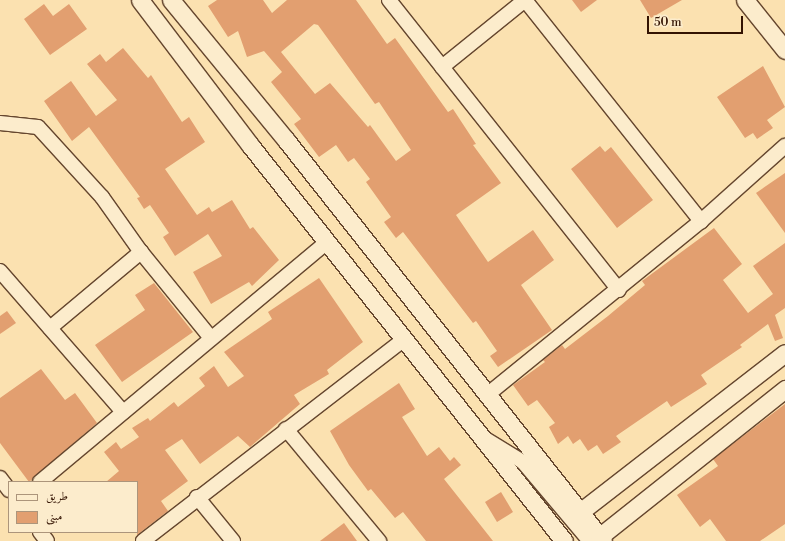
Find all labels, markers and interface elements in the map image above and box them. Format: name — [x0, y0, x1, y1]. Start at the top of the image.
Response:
scale bar — [649, 8, 745, 34]
text: 50 m — [654, 15, 682, 30]
legend — [8, 481, 138, 533]
text: طريق — [46, 489, 68, 504]
text: مبنى — [46, 509, 62, 524]

